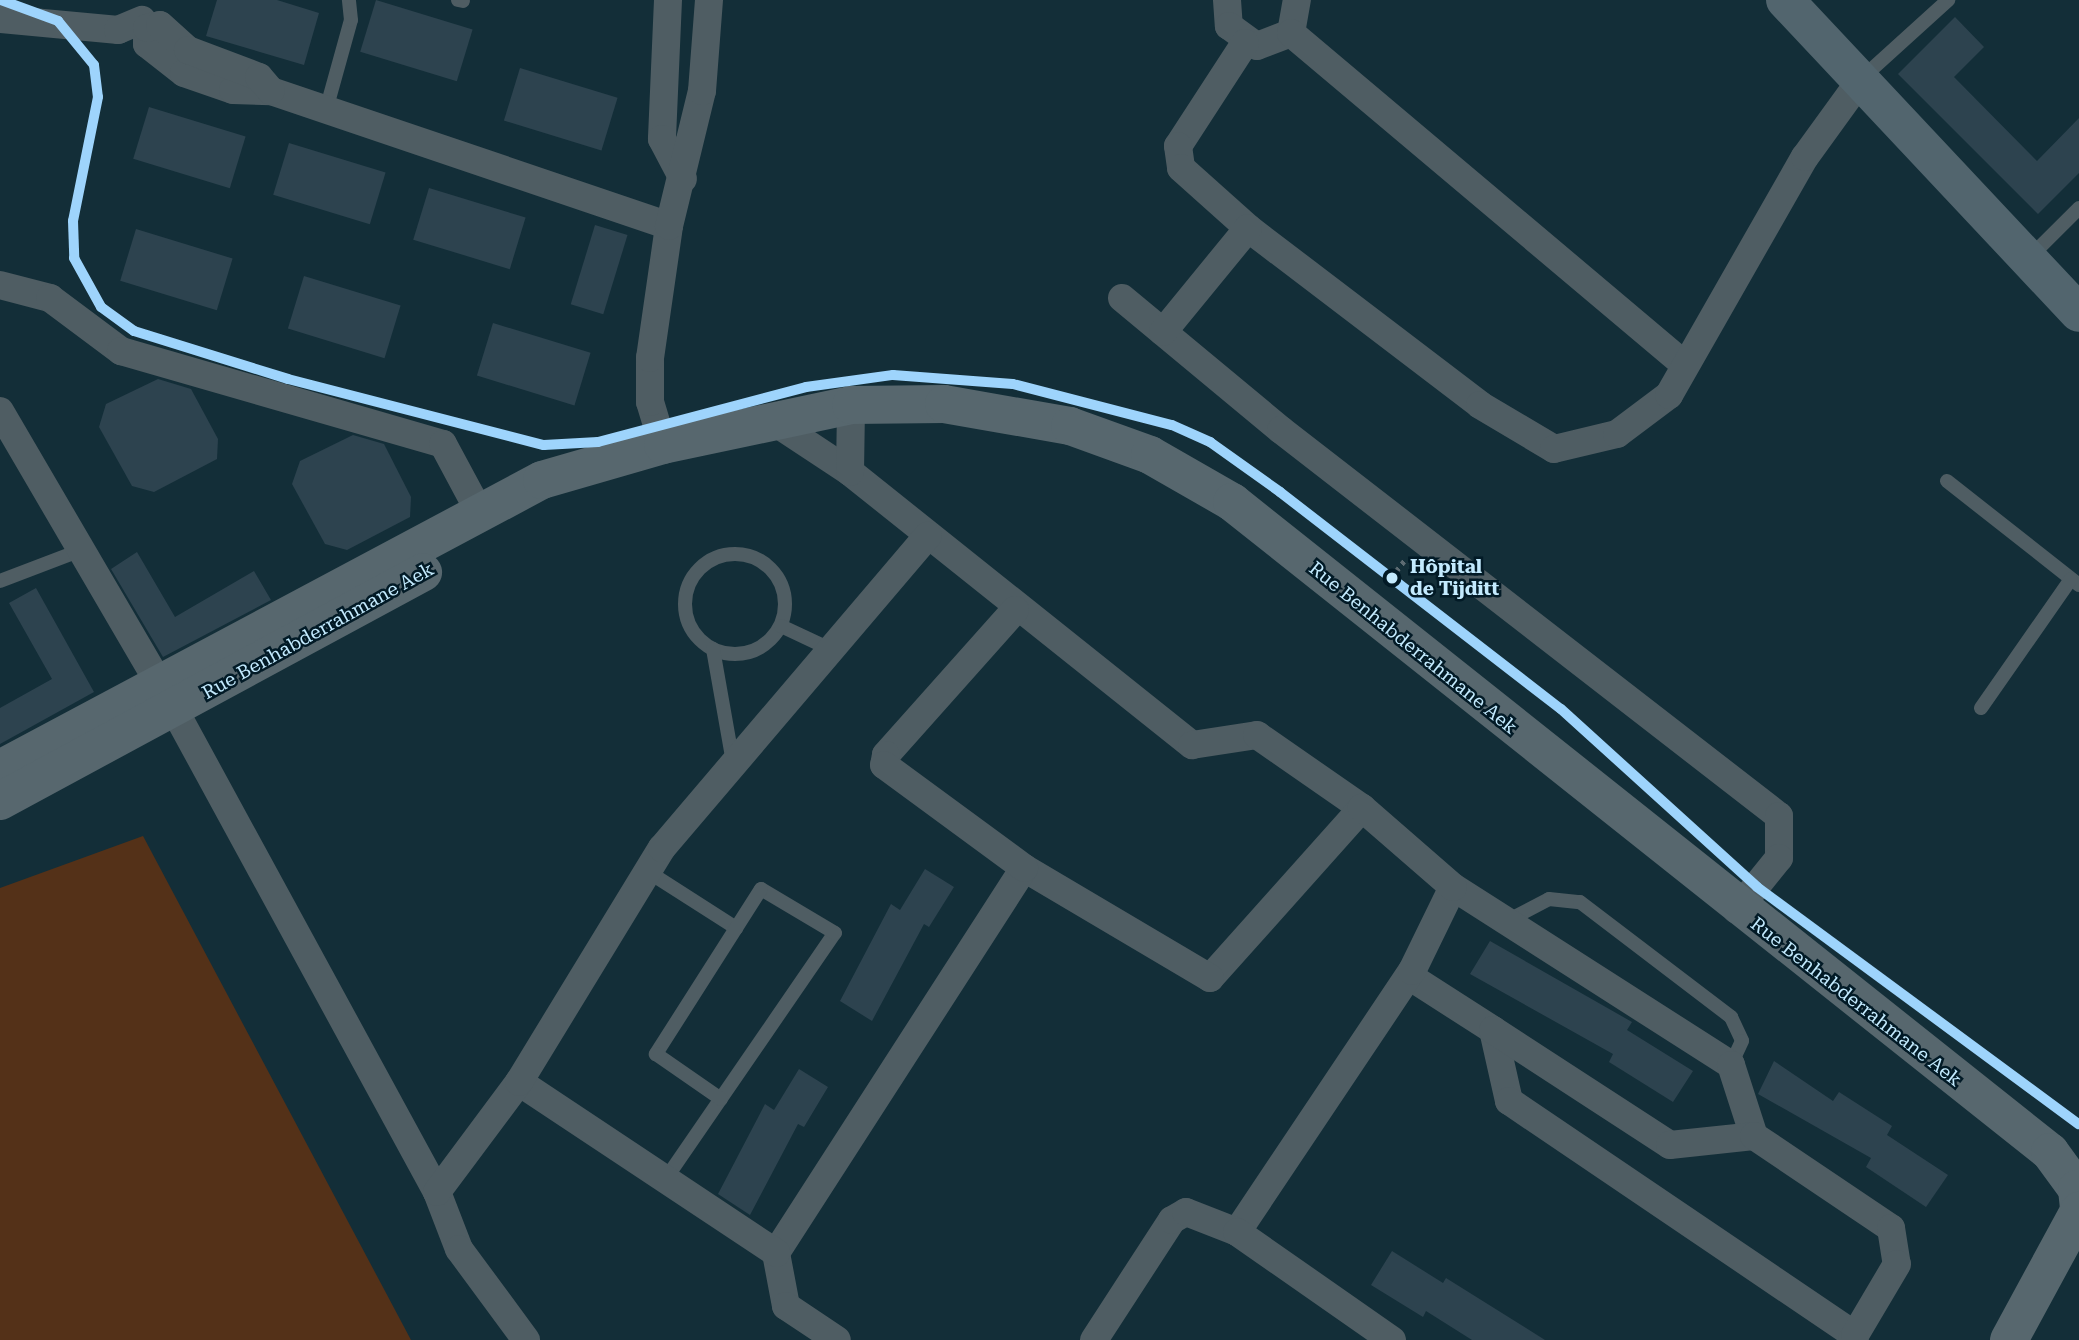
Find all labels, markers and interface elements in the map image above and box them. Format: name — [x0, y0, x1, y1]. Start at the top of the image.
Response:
place label: Hôpital de Tijditt — [1410, 556, 1499, 600]
street label: Rue Benhabderrahmane Aek — [1304, 557, 1522, 739]
street label: Rue Benhabderrahmane Aek — [198, 558, 438, 704]
marker: Hôpital de Tijditt — [1380, 566, 1404, 590]
street label: Rue Benhabderrahmane Aek — [1746, 913, 1966, 1091]

